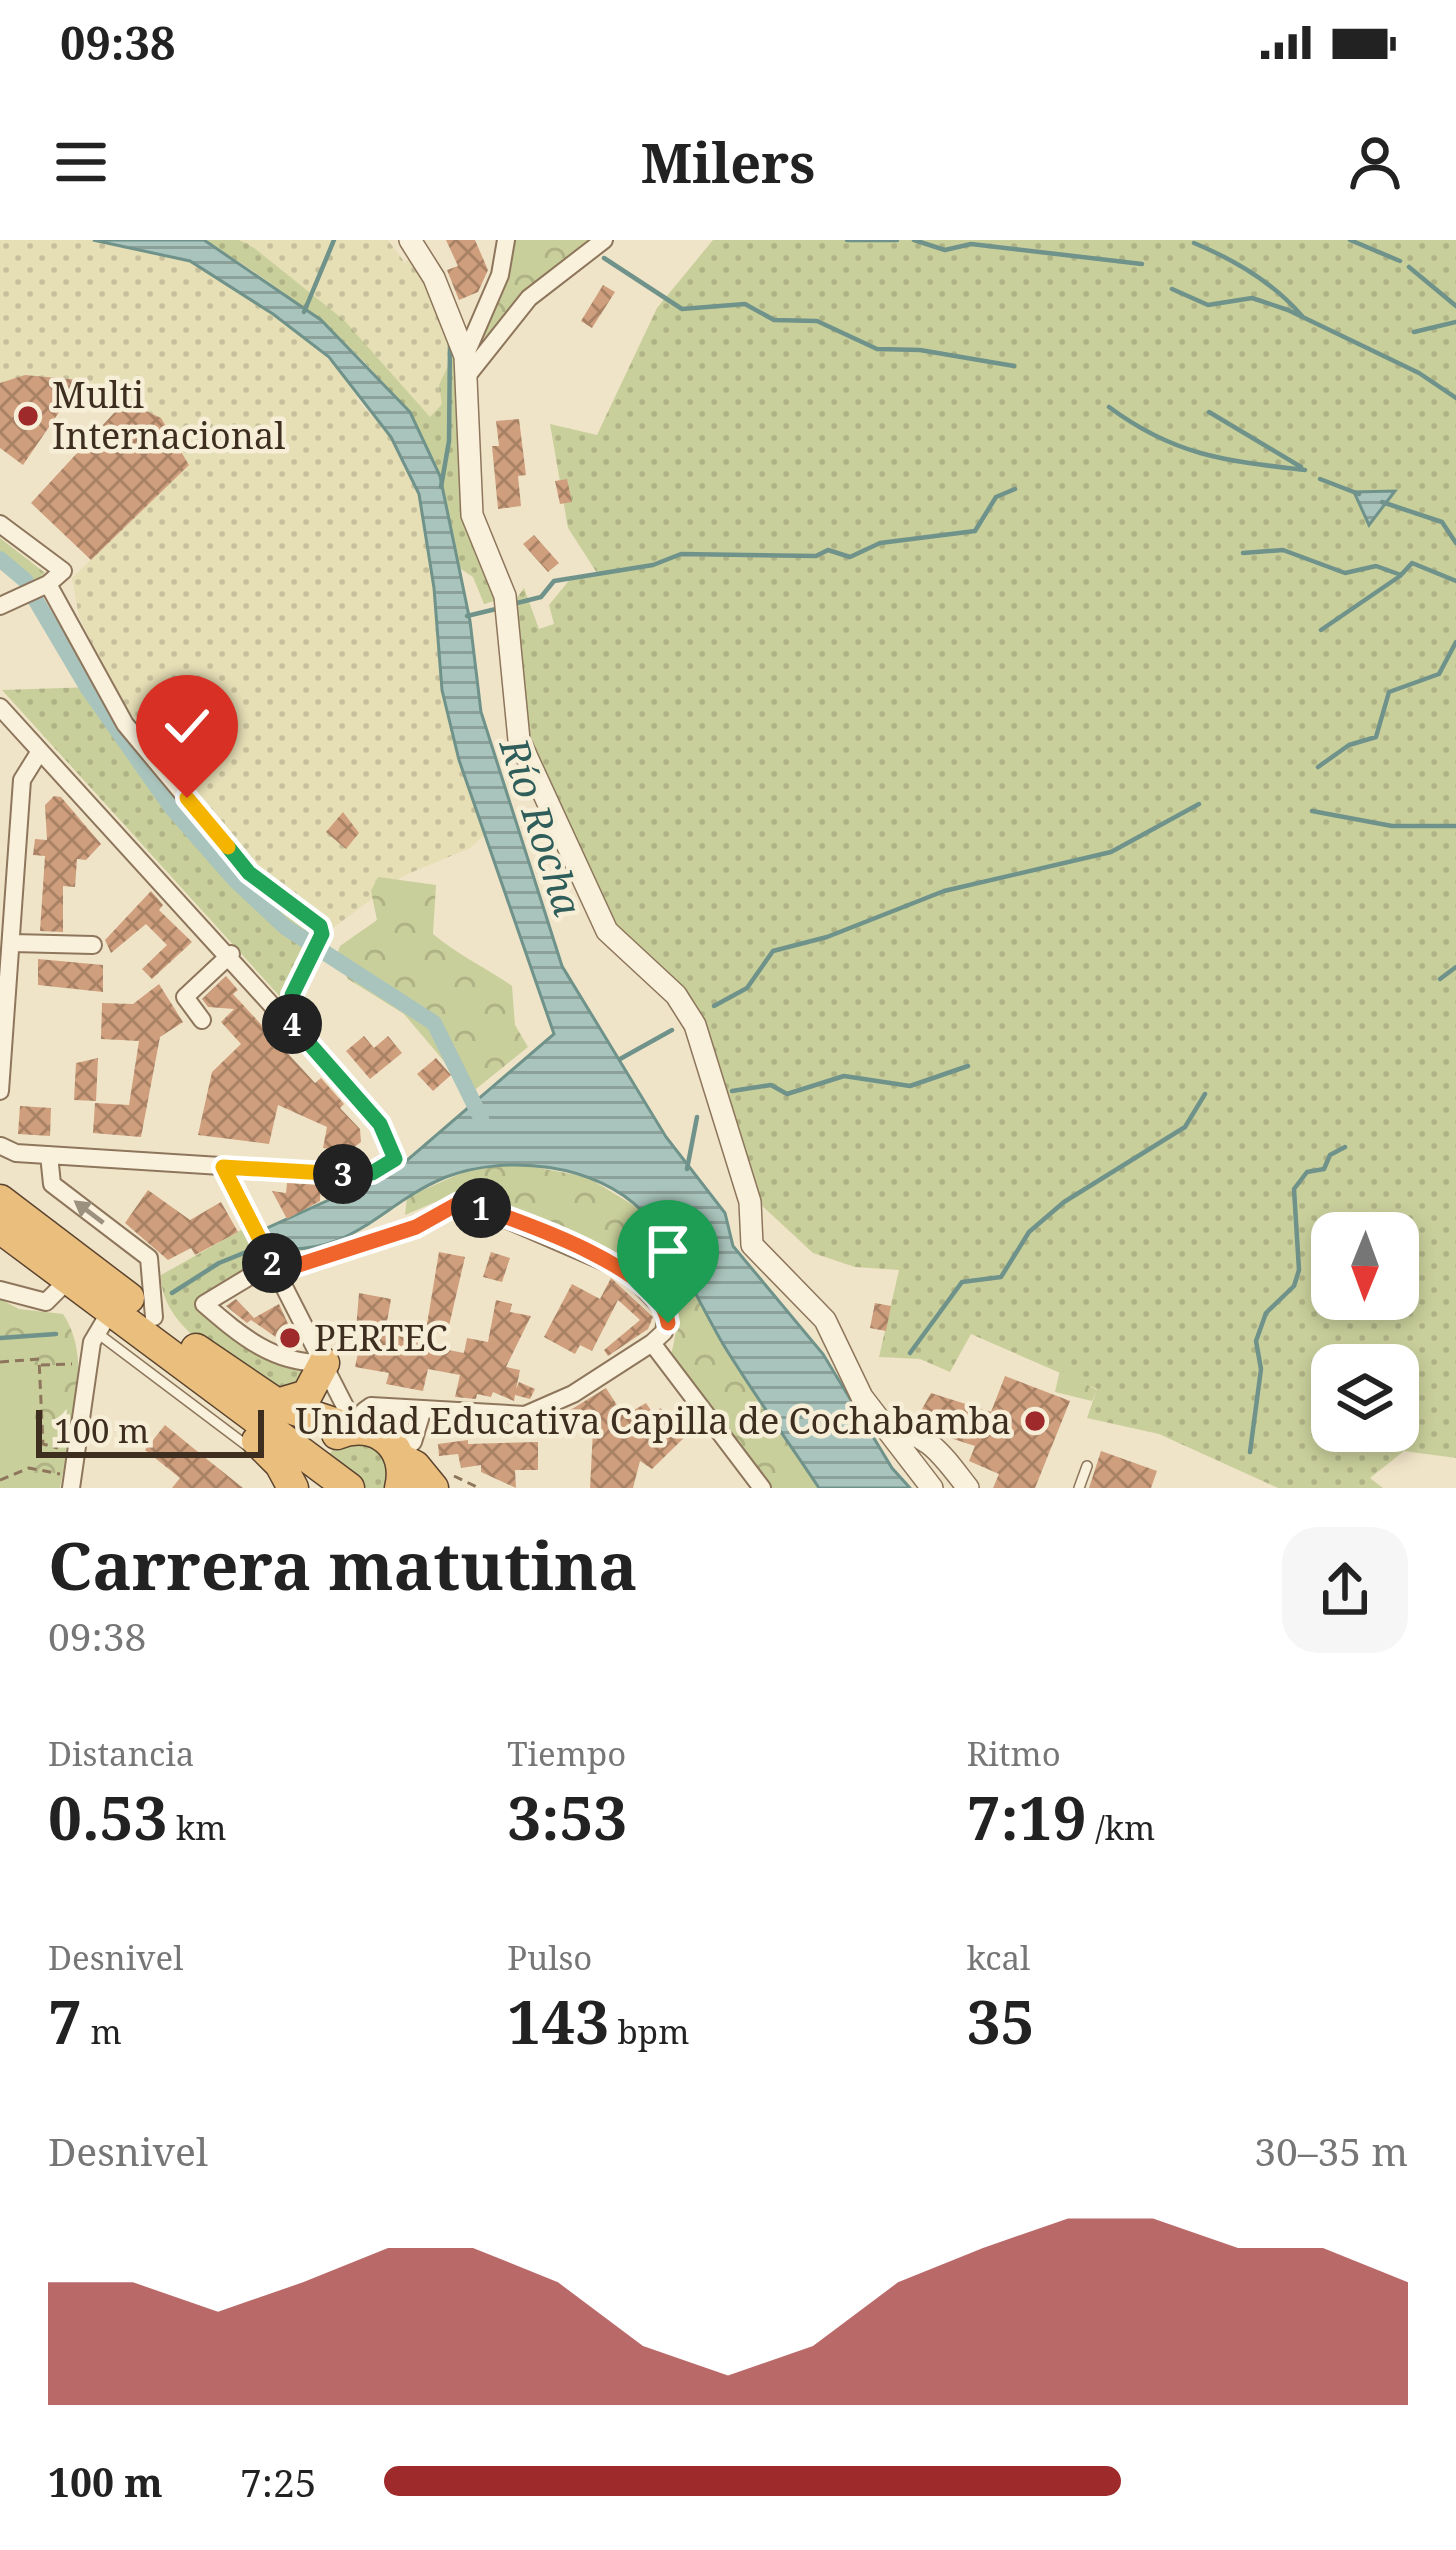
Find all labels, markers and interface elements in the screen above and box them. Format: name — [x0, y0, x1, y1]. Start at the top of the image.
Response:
text: 09:38 — [60, 12, 175, 73]
text: Milers — [641, 125, 815, 199]
icon: menu — [48, 129, 114, 195]
icon: person — [1342, 129, 1408, 195]
place label: Multi Internacional — [52, 370, 285, 460]
marker: Multi Internacional — [15, 403, 41, 429]
pin — [136, 675, 238, 798]
icon: check — [154, 693, 220, 759]
water label: Río Rocha — [489, 730, 596, 922]
pin: 4 — [262, 994, 322, 1054]
text: 4 — [283, 1001, 301, 1046]
pin: 3 — [313, 1144, 373, 1204]
text: 3 — [334, 1151, 352, 1196]
pin: 1 — [451, 1178, 511, 1238]
text: 1 — [472, 1185, 490, 1230]
one-way arrow — [73, 1200, 104, 1225]
pin — [617, 1200, 719, 1323]
north arrow — [1311, 1212, 1419, 1320]
map controls — [1311, 1212, 1419, 1452]
icon: arrive — [635, 1218, 701, 1284]
pin: 2 — [242, 1233, 302, 1293]
text: 2 — [263, 1240, 281, 1285]
place label: PERTEC — [314, 1313, 448, 1362]
marker: PERTEC — [277, 1325, 303, 1351]
button: layers — [1311, 1344, 1419, 1452]
place label: Unidad Educativa Capilla de Cochabamba — [295, 1396, 1011, 1445]
scale bar — [36, 1404, 264, 1457]
text: 100 m — [54, 1408, 149, 1453]
marker: Unidad Educativa Capilla de Cochabamba — [1022, 1408, 1048, 1434]
text: Carrera matutina — [48, 1519, 638, 1609]
button: share — [1282, 1527, 1408, 1653]
text: 09:38 — [48, 1609, 146, 1662]
text: Distancia — [48, 1731, 194, 1776]
text: Tiempo — [507, 1731, 626, 1776]
text: Ritmo — [967, 1731, 1061, 1776]
text: 0.53 — [48, 1776, 167, 1858]
text: 3:53 — [507, 1776, 627, 1858]
text: 7:19 — [967, 1776, 1087, 1858]
text: km — [167, 1805, 226, 1850]
text: /km — [1087, 1805, 1155, 1850]
text: Desnivel — [48, 1935, 183, 1980]
text: Pulso — [507, 1935, 592, 1980]
text: kcal — [967, 1935, 1030, 1980]
text: 7 — [48, 1980, 82, 2062]
text: 143 — [507, 1980, 609, 2062]
text: 35 — [967, 1980, 1034, 2062]
text: m — [82, 2009, 122, 2054]
text: bpm — [609, 2009, 689, 2054]
text: Desnivel — [48, 2124, 208, 2177]
text: 30–35 m — [1254, 2124, 1408, 2177]
text: 100 m — [48, 2455, 163, 2508]
text: 7:25 — [240, 2455, 317, 2508]

